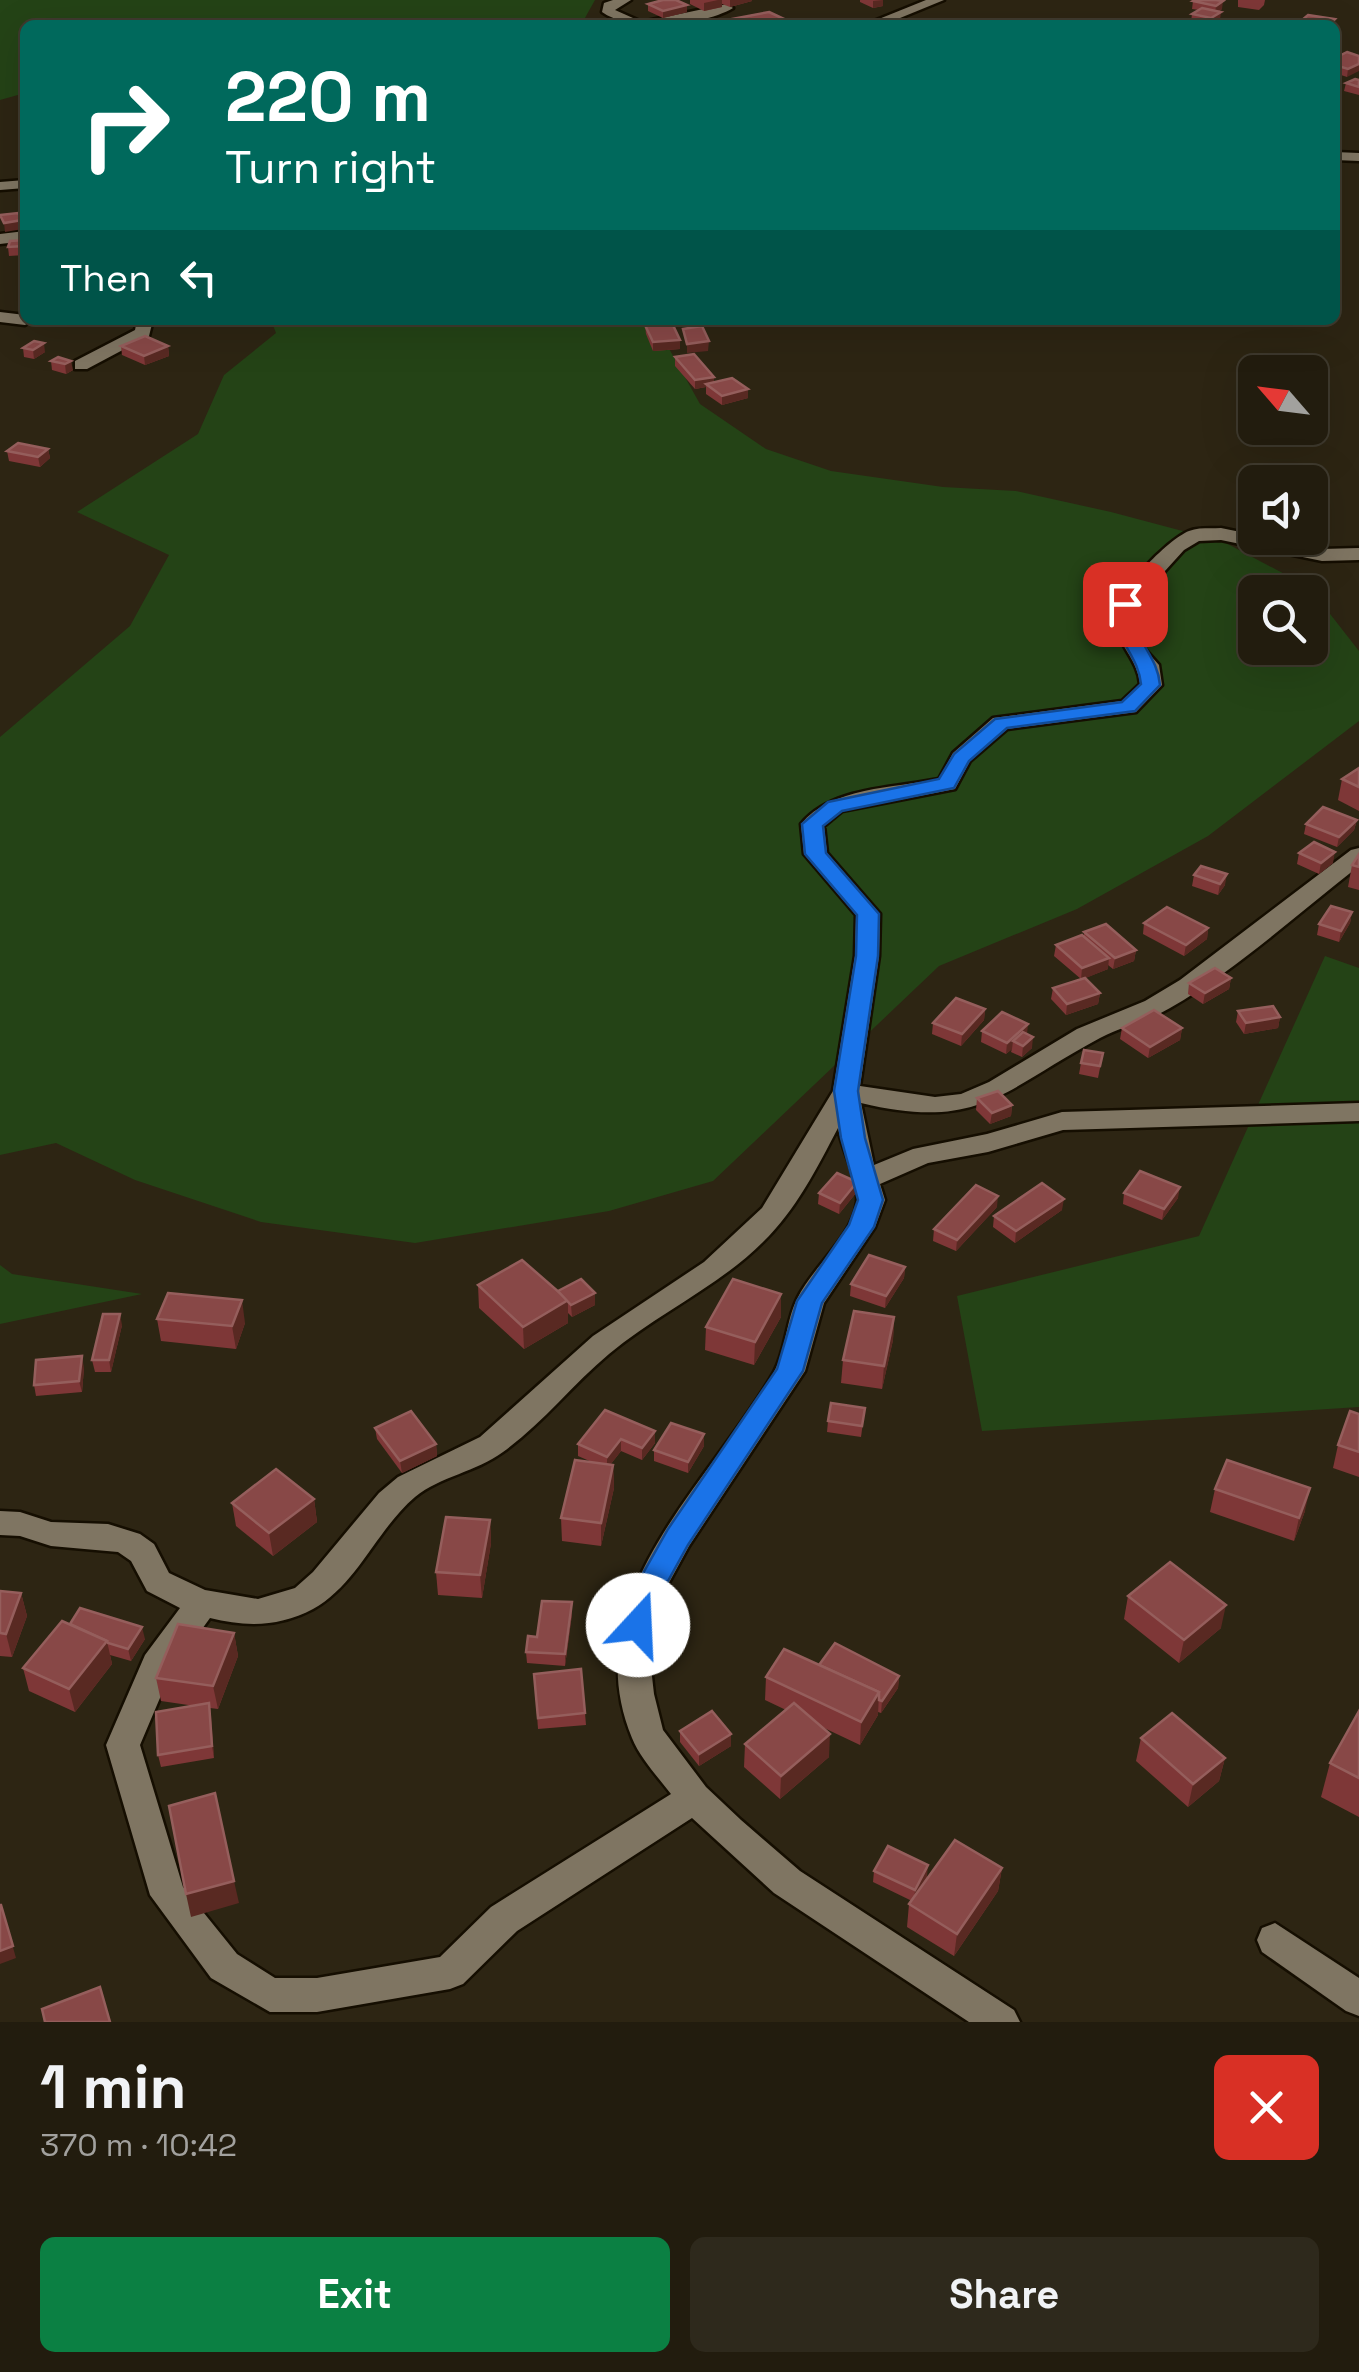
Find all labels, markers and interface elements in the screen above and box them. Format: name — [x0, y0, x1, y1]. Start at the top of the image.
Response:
text: 220 m — [225, 52, 431, 141]
icon: right — [60, 60, 190, 190]
text: Turn right — [225, 139, 436, 196]
icon: left — [171, 250, 226, 305]
text: Then — [60, 254, 151, 302]
north arrow — [1238, 355, 1328, 445]
map controls — [1238, 355, 1328, 665]
button: sound — [1238, 465, 1328, 555]
pin — [1083, 562, 1168, 647]
button: search — [1238, 575, 1328, 665]
icon: arrive — [1098, 577, 1153, 632]
position arrow — [586, 1573, 690, 1677]
text: 1 min — [40, 2049, 187, 2126]
button: close — [1214, 2055, 1319, 2160]
text: 370 m · 10:42 — [40, 2125, 237, 2165]
button: Exit — [40, 2237, 670, 2352]
button: Share — [690, 2237, 1319, 2352]

